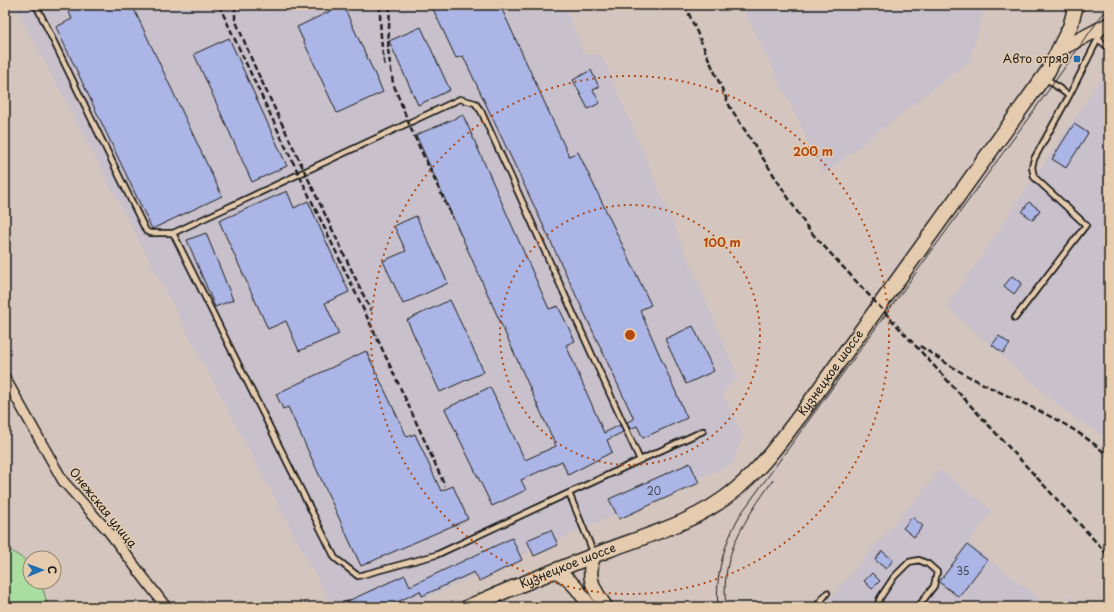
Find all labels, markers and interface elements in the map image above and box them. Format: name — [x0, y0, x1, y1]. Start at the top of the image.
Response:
place label: Авто отряд — [1003, 49, 1069, 67]
marker: Авто отряд — [1072, 54, 1082, 64]
text: 200 m — [793, 142, 833, 160]
text: 100 m — [703, 233, 741, 251]
street label: Кузнецкое шоссе — [793, 326, 867, 419]
centre of rings — [623, 328, 637, 342]
street label: Онежская улица — [66, 463, 142, 552]
house number: 20 — [647, 483, 661, 498]
street label: Кузнецкое шоссе — [517, 538, 618, 592]
north arrow — [22, 550, 62, 590]
house number: 35 — [957, 563, 969, 578]
text: С — [44, 566, 61, 574]

